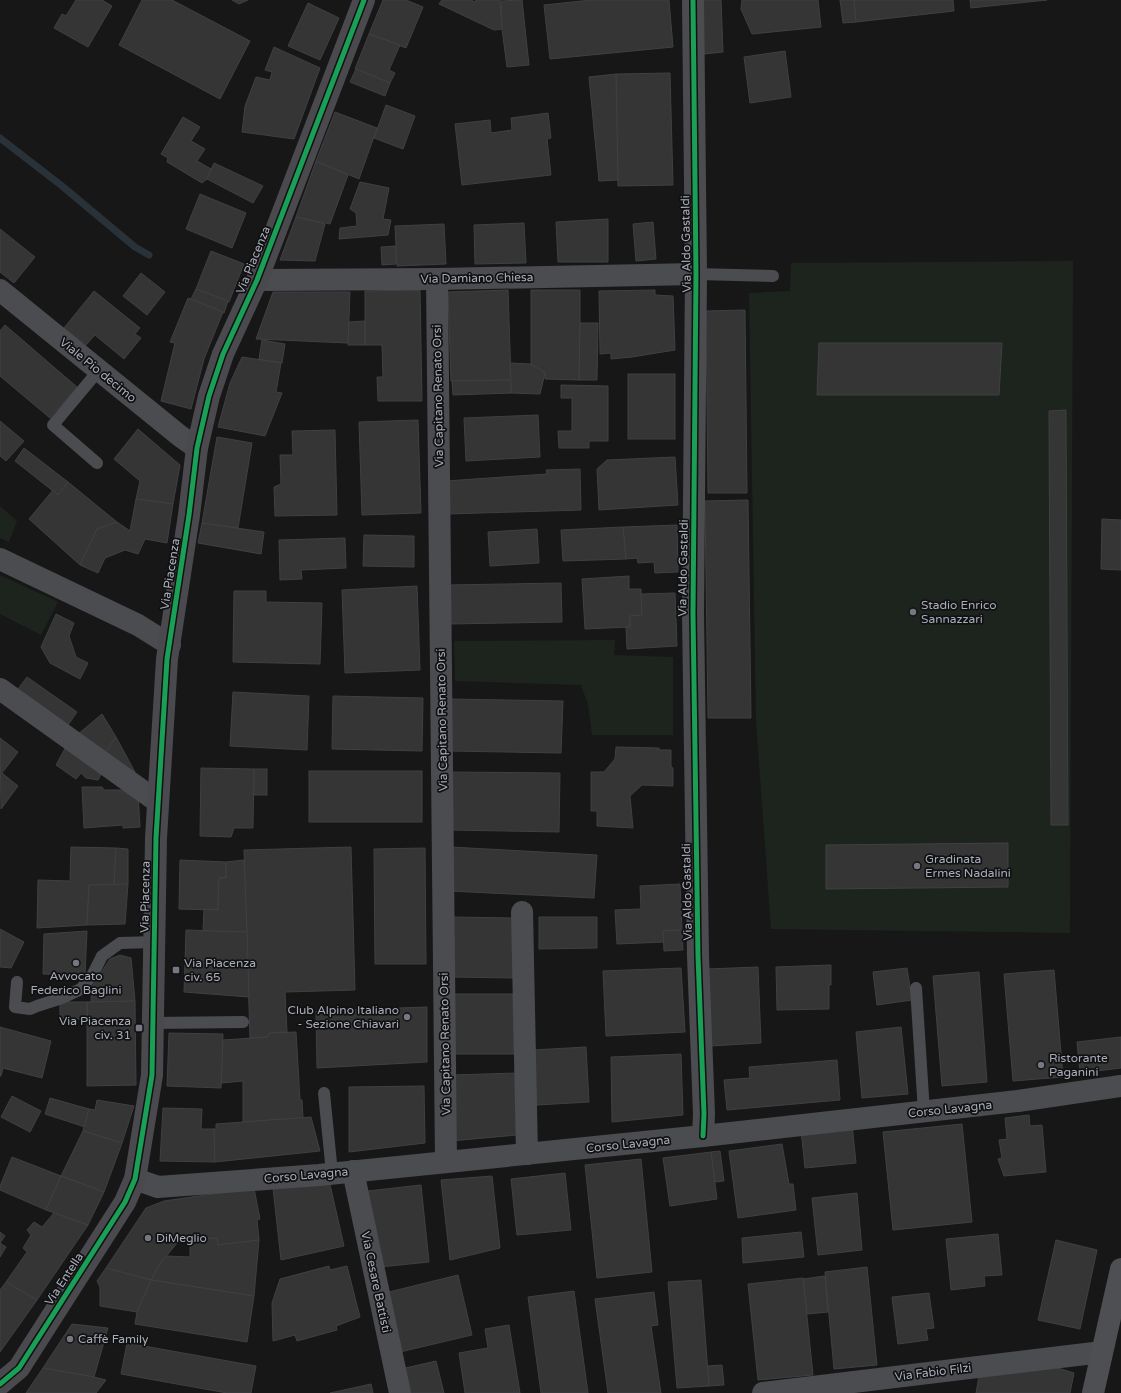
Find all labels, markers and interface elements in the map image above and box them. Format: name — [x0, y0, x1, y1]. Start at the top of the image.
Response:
street label: Via Aldo Gastaldi — [678, 195, 694, 293]
street label: Via Piacenza — [233, 224, 273, 296]
street label: Via Damiano Chiesa — [420, 270, 534, 286]
street label: Via Capitano Renato Orsi — [430, 324, 446, 468]
street label: Viale Pio decimo — [57, 335, 139, 405]
street label: Via Aldo Gastaldi — [675, 519, 691, 617]
street label: Via Piacenza — [157, 537, 183, 611]
place label: Stadio Enrico Sannazzari — [921, 598, 997, 626]
marker: Stadio Enrico Sannazzari — [908, 607, 918, 617]
street label: Via Capitano Renato Orsi — [434, 648, 450, 792]
street label: Via Aldo Gastaldi — [679, 843, 695, 941]
place label: Gradinata Ermes Nadalini — [925, 852, 1011, 880]
street label: Via Piacenza — [137, 861, 153, 933]
marker: Gradinata Ermes Nadalini — [912, 861, 922, 871]
place label: Via Piacenza civ. 65 — [184, 956, 256, 984]
marker: Avvocato Federico Baglini — [71, 958, 81, 968]
marker: Via Piacenza civ. 65 — [171, 965, 181, 975]
place label: Avvocato Federico Baglini — [30, 969, 122, 997]
street label: Via Capitano Renato Orsi — [437, 972, 453, 1116]
place label: Club Alpino Italiano - Sezione Chiavari — [288, 1003, 399, 1031]
marker: Club Alpino Italiano - Sezione Chiavari — [402, 1012, 412, 1022]
place label: Via Piacenza civ. 31 — [59, 1014, 131, 1042]
marker: Via Piacenza civ. 31 — [134, 1023, 144, 1033]
place label: Ristorante Paganini — [1049, 1051, 1108, 1079]
marker: Ristorante Paganini — [1036, 1060, 1046, 1070]
street label: Corso Lavagna — [907, 1098, 993, 1120]
street label: Corso Lavagna — [585, 1133, 671, 1155]
street label: Corso Lavagna — [263, 1164, 349, 1186]
street label: Via Cesare Battisti — [358, 1230, 394, 1334]
place label: DiMeglio — [156, 1231, 207, 1245]
marker: DiMeglio — [143, 1233, 153, 1243]
street label: Via Entella — [42, 1250, 86, 1308]
place label: Caffè Family — [78, 1332, 149, 1346]
marker: Caffè Family — [65, 1334, 75, 1344]
street label: Via Fabio Filzi — [894, 1360, 972, 1384]

